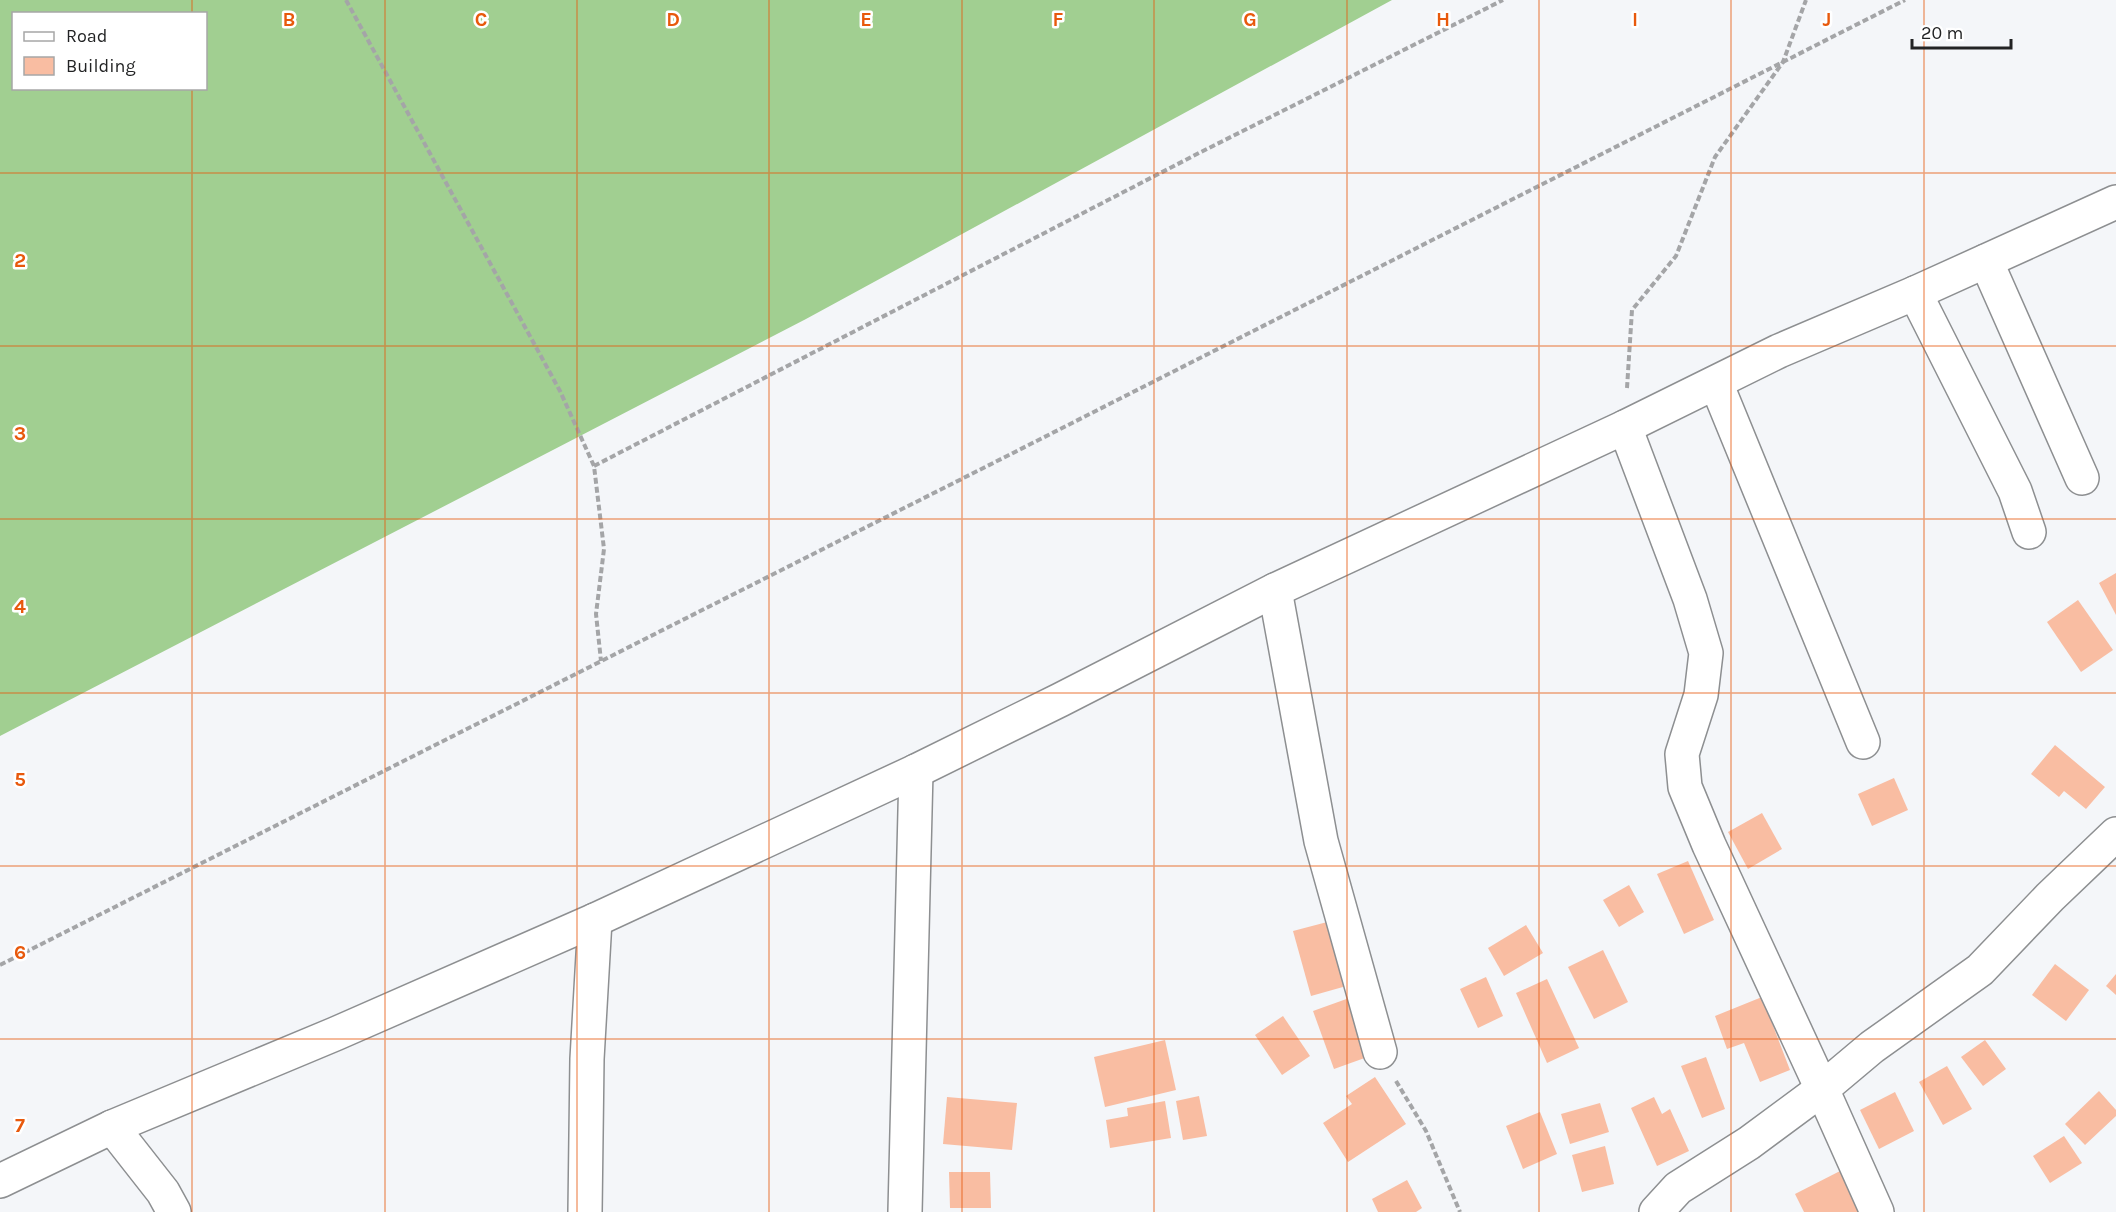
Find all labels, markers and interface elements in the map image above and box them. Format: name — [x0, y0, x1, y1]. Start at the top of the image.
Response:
text: B — [283, 8, 295, 31]
text: C — [475, 8, 487, 31]
text: D — [666, 8, 680, 31]
text: E — [860, 8, 872, 31]
text: F — [1053, 8, 1064, 31]
text: G — [1243, 8, 1257, 31]
text: H — [1436, 8, 1450, 31]
text: I — [1632, 8, 1638, 31]
text: J — [1823, 8, 1831, 31]
legend — [12, 12, 207, 90]
scale bar — [1912, 12, 2011, 50]
text: 20 m — [1921, 22, 1963, 44]
text: Road — [66, 25, 107, 47]
text: Building — [66, 55, 136, 77]
text: 2 — [14, 249, 26, 272]
text: 3 — [14, 422, 26, 445]
text: 4 — [14, 595, 26, 618]
text: 5 — [14, 768, 26, 791]
text: 6 — [14, 941, 26, 964]
text: 7 — [15, 1114, 25, 1137]

